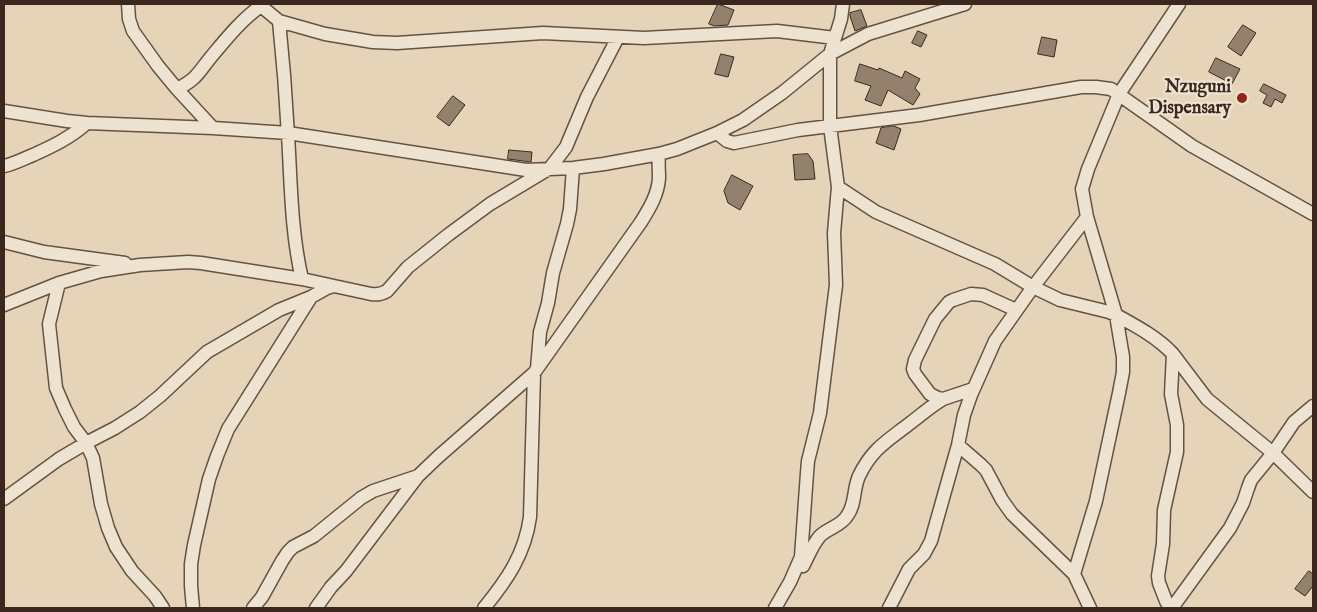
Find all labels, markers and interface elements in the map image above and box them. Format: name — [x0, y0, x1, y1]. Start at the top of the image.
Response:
place label: Nzuguni Dispensary — [1148, 77, 1231, 120]
marker: Nzuguni Dispensary — [1235, 91, 1249, 105]

